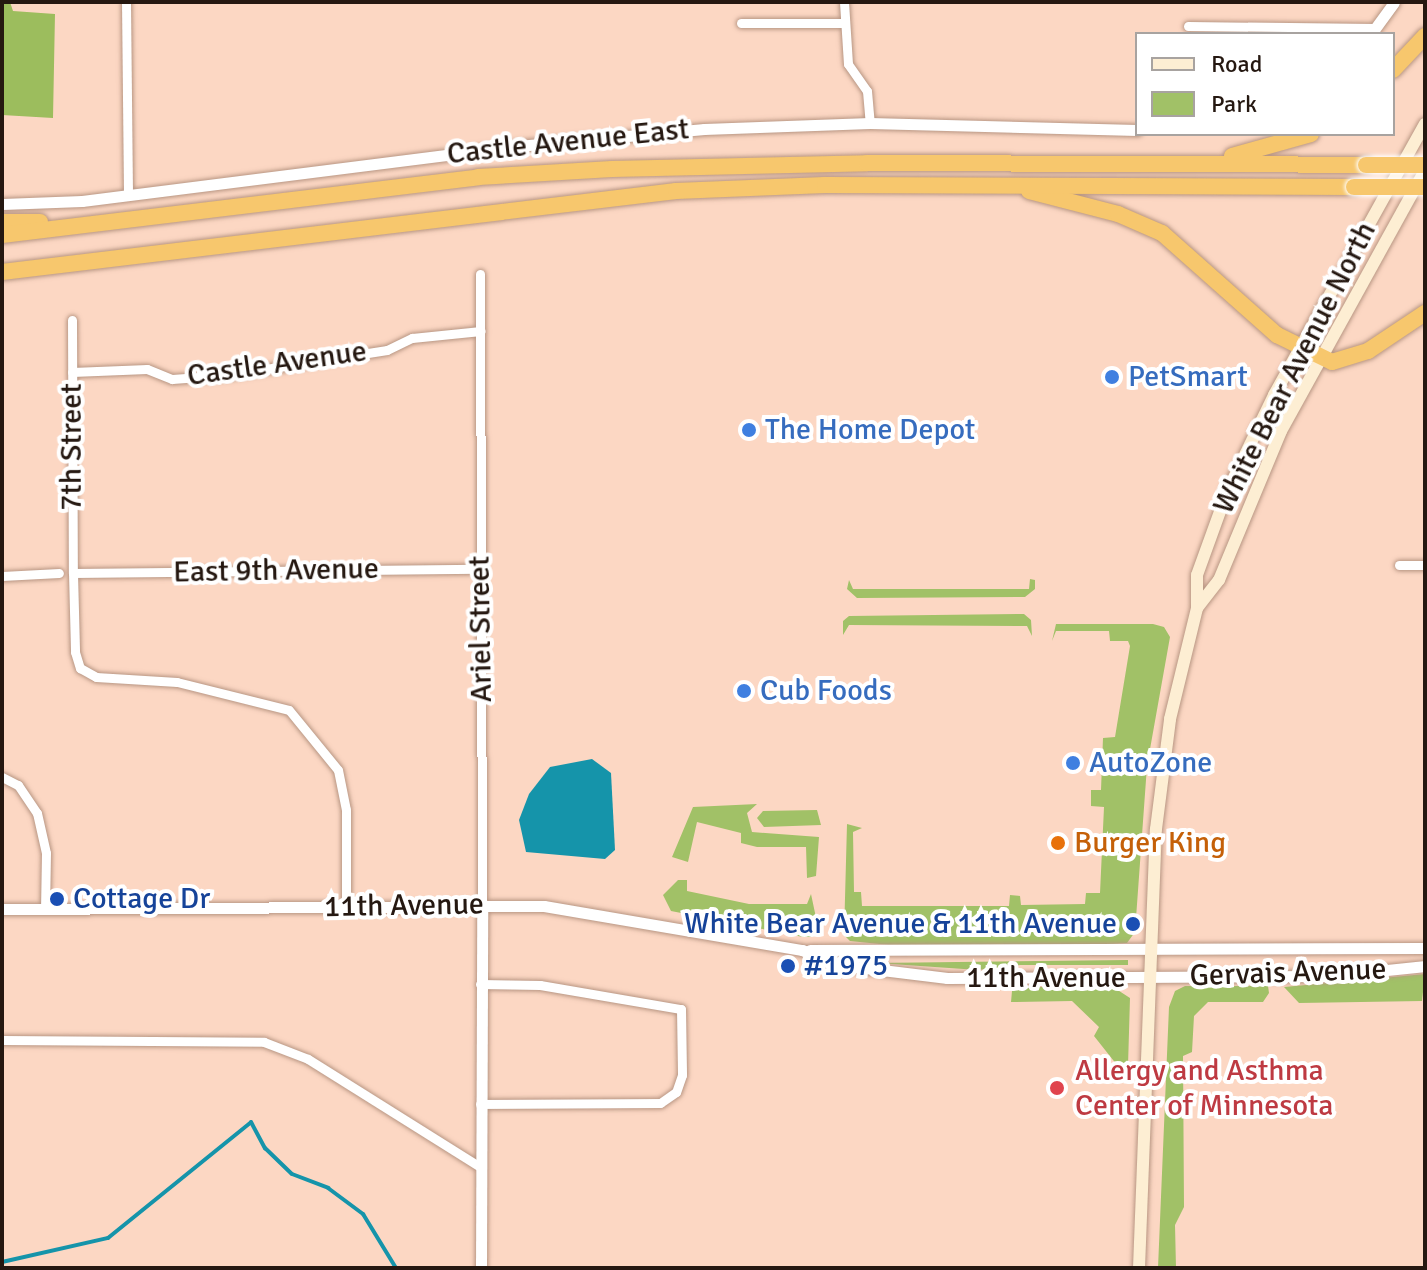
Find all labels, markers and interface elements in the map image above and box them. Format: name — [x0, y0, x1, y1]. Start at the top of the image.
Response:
legend — [1135, 32, 1395, 136]
text: Road — [1211, 49, 1262, 79]
text: Park — [1211, 89, 1257, 119]
street label: Castle Avenue East — [445, 111, 691, 173]
street label: White Bear Avenue North — [1206, 216, 1384, 520]
street label: Castle Avenue — [185, 334, 369, 394]
place label: PetSmart — [1128, 359, 1248, 395]
marker: PetSmart — [1103, 368, 1121, 386]
street label: 7th Street — [54, 383, 90, 511]
place label: The Home Depot — [765, 412, 975, 448]
marker: The Home Depot — [740, 421, 758, 439]
street label: East 9th Avenue — [173, 551, 379, 591]
street label: Ariel Street — [462, 555, 500, 703]
place label: Cub Foods — [760, 673, 892, 709]
marker: Cub Foods — [735, 682, 753, 700]
place label: AutoZone — [1089, 745, 1212, 781]
marker: AutoZone — [1064, 754, 1082, 772]
place label: Burger King — [1074, 825, 1226, 861]
marker: Burger King — [1049, 834, 1067, 852]
place label: Cottage Dr — [73, 881, 210, 917]
street label: 11th Avenue — [324, 887, 484, 925]
marker: Cottage Dr — [48, 890, 66, 908]
place label: White Bear Avenue & 11th Avenue — [684, 906, 1117, 942]
marker: White Bear Avenue & 11th Avenue — [1124, 915, 1142, 933]
place label: #1975 — [804, 948, 888, 984]
street label: Gervais Avenue — [1189, 952, 1387, 994]
marker: #1975 — [779, 957, 797, 975]
street label: 11th Avenue — [966, 960, 1126, 996]
place label: Allergy and Asthma Center of Minnesota — [1075, 1053, 1333, 1124]
marker: Allergy and Asthma Center of Minnesota — [1046, 1077, 1068, 1099]

